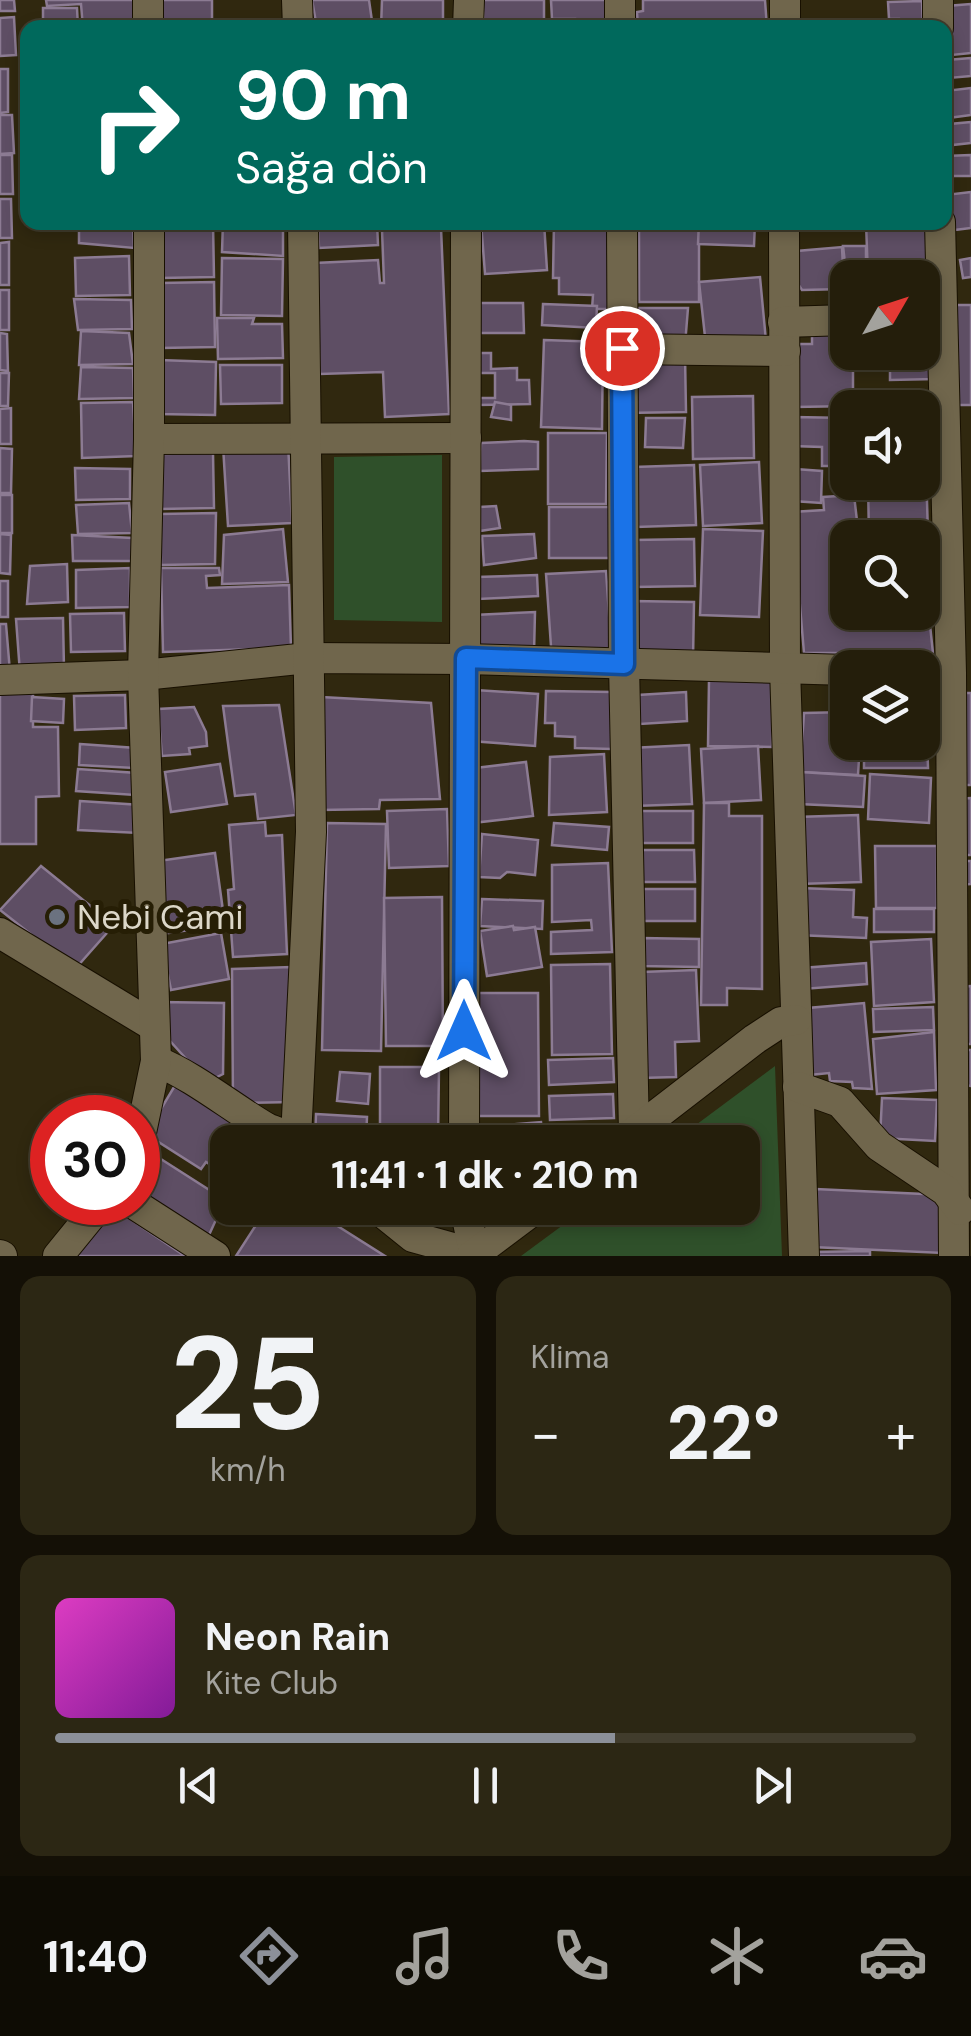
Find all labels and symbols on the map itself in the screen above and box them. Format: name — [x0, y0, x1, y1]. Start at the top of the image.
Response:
north arrow — [830, 260, 940, 370]
pin — [580, 306, 665, 391]
place label: Nebi Cami — [77, 894, 243, 940]
marker: Nebi Cami — [46, 906, 68, 928]
position arrow — [412, 979, 516, 1083]
speed limit sign: 30 — [30, 1095, 160, 1225]

